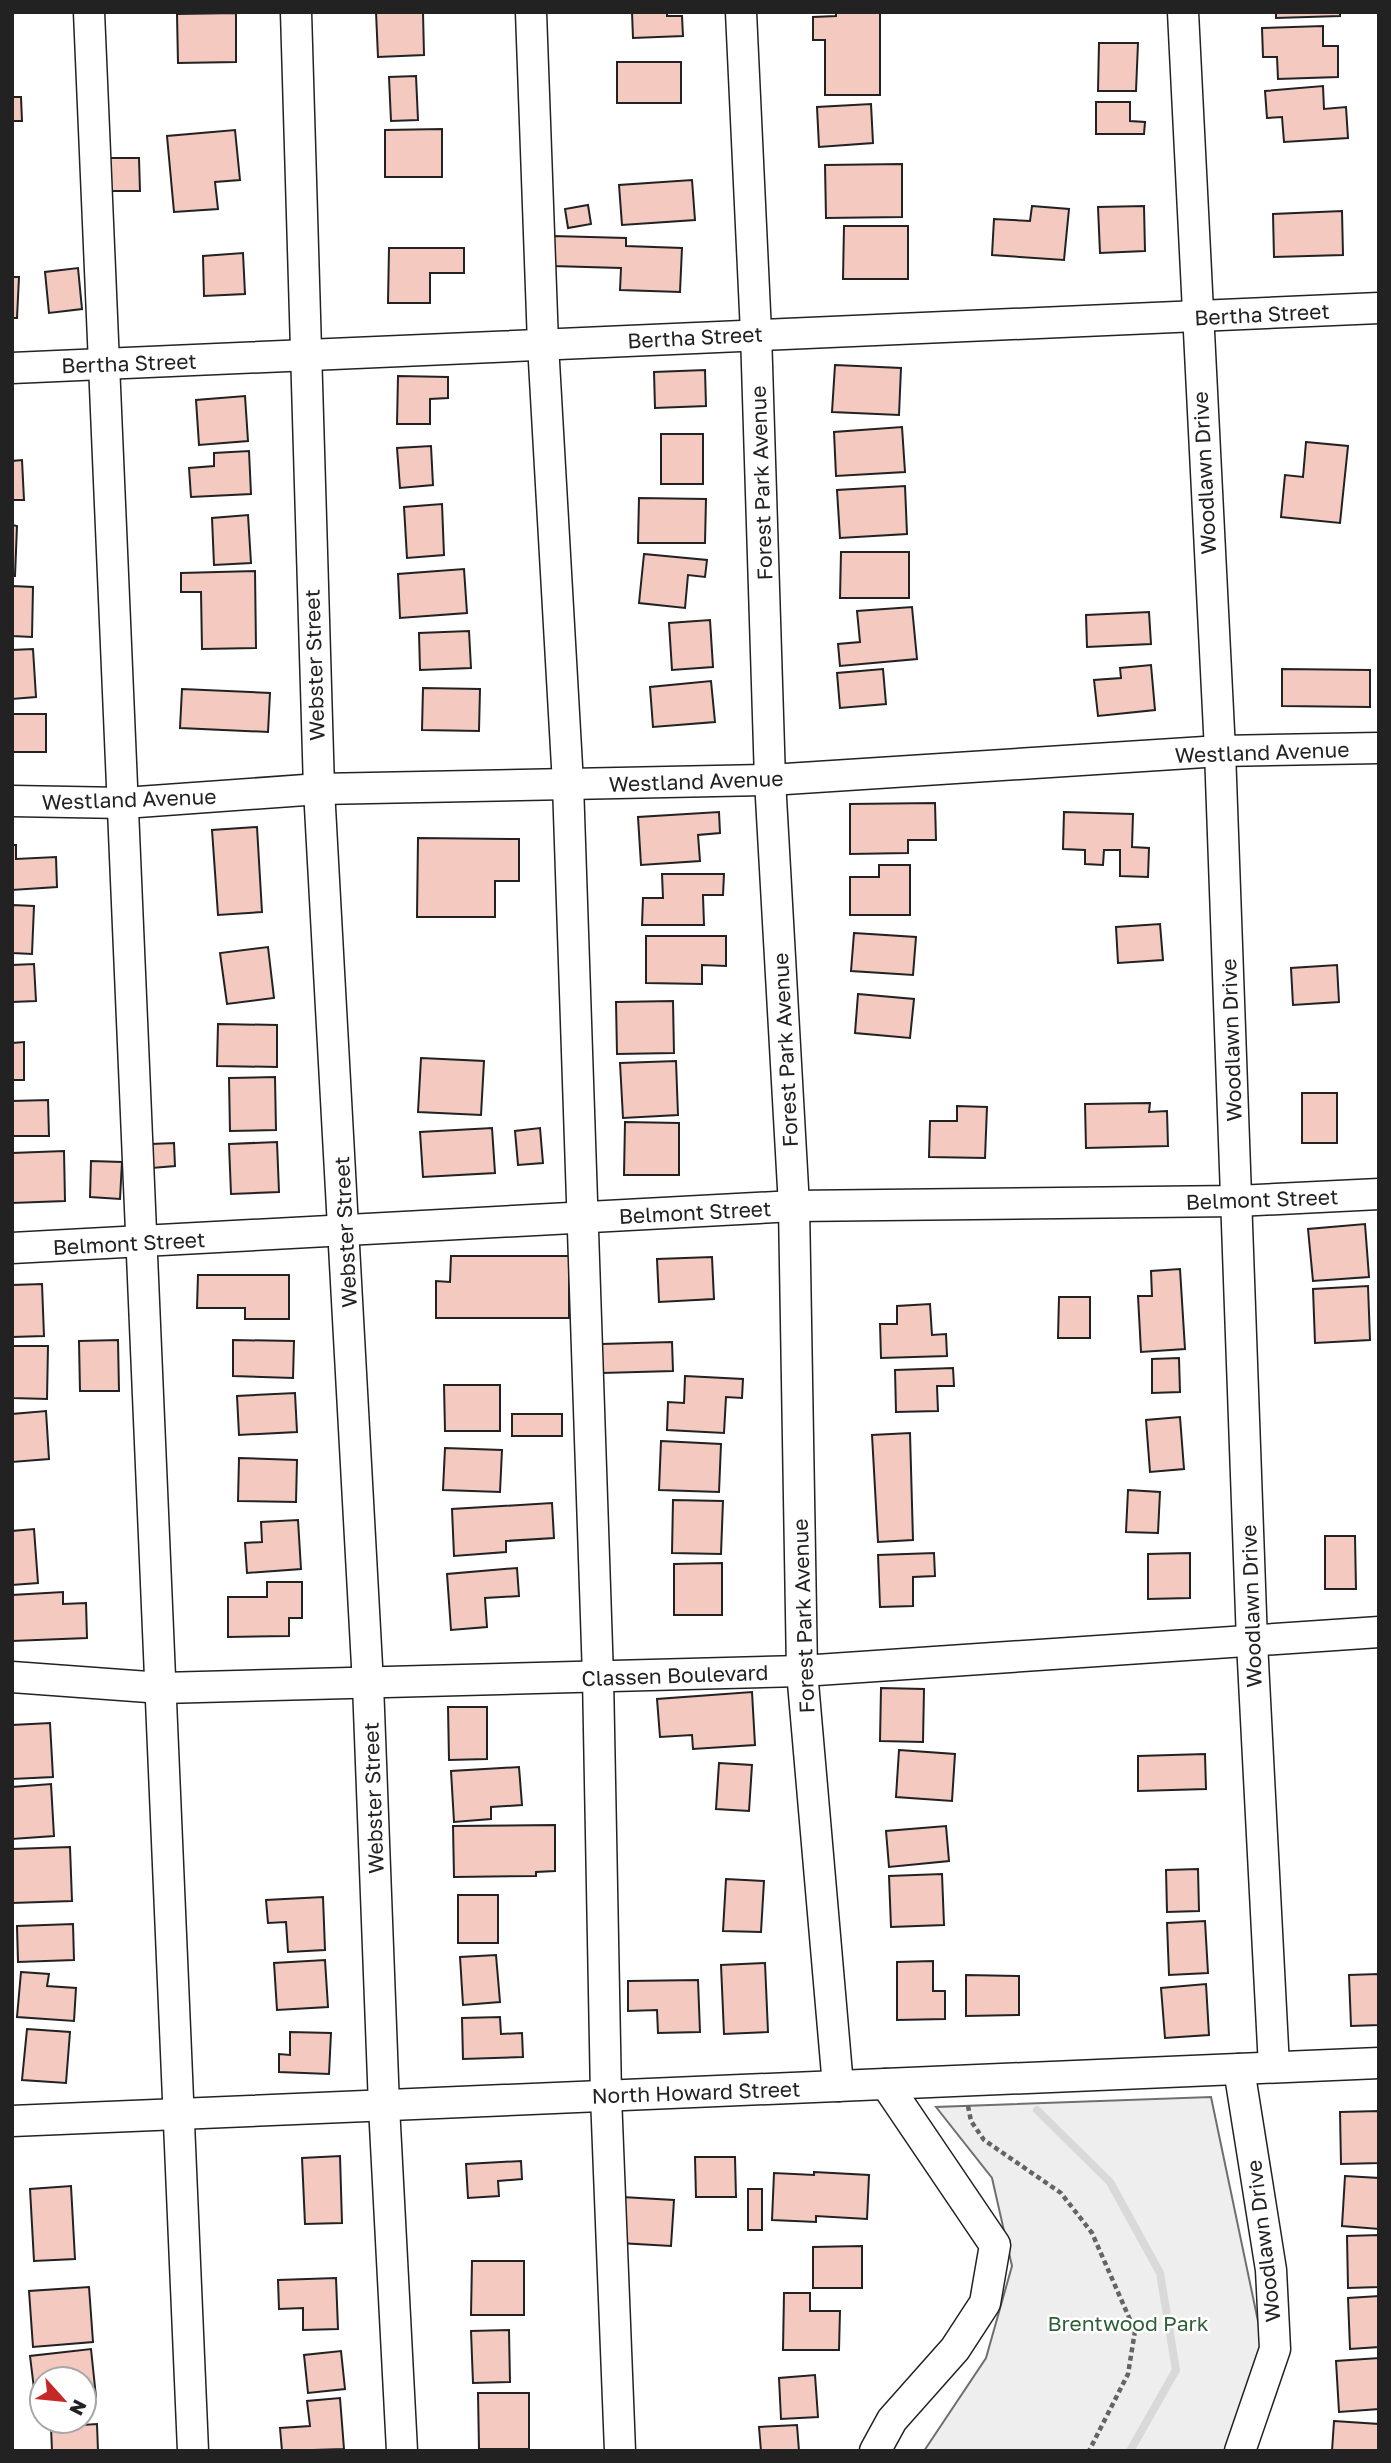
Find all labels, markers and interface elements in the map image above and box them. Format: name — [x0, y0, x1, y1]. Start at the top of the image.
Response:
street label: Bertha Street — [1194, 297, 1330, 331]
street label: Bertha Street — [627, 320, 763, 354]
street label: Bertha Street — [61, 348, 197, 378]
street label: Forest Park Avenue — [745, 385, 777, 581]
street label: Woodlawn Drive — [1187, 391, 1221, 555]
street label: Webster Street — [298, 589, 330, 741]
street label: Westland Avenue — [1174, 736, 1350, 768]
street label: Westland Avenue — [608, 765, 784, 797]
street label: Westland Avenue — [41, 783, 217, 815]
street label: Forest Park Avenue — [767, 952, 803, 1148]
street label: Woodlawn Drive — [1215, 958, 1247, 1122]
street label: Webster Street — [328, 1156, 362, 1308]
street label: Belmont Street — [1185, 1183, 1339, 1215]
street label: Belmont Street — [618, 1195, 772, 1229]
street label: Belmont Street — [52, 1226, 206, 1260]
street label: Forest Park Avenue — [787, 1518, 819, 1714]
street label: Woodlawn Drive — [1235, 1524, 1267, 1688]
street label: Classen Boulevard — [581, 1659, 769, 1691]
street label: Webster Street — [357, 1722, 389, 1874]
street label: North Howard Street — [591, 2075, 801, 2109]
street label: Woodlawn Drive — [1240, 2159, 1286, 2323]
park label: Brentwood Park — [1047, 2310, 1209, 2336]
north arrow — [28, 2365, 98, 2435]
text: N — [65, 2396, 92, 2420]

